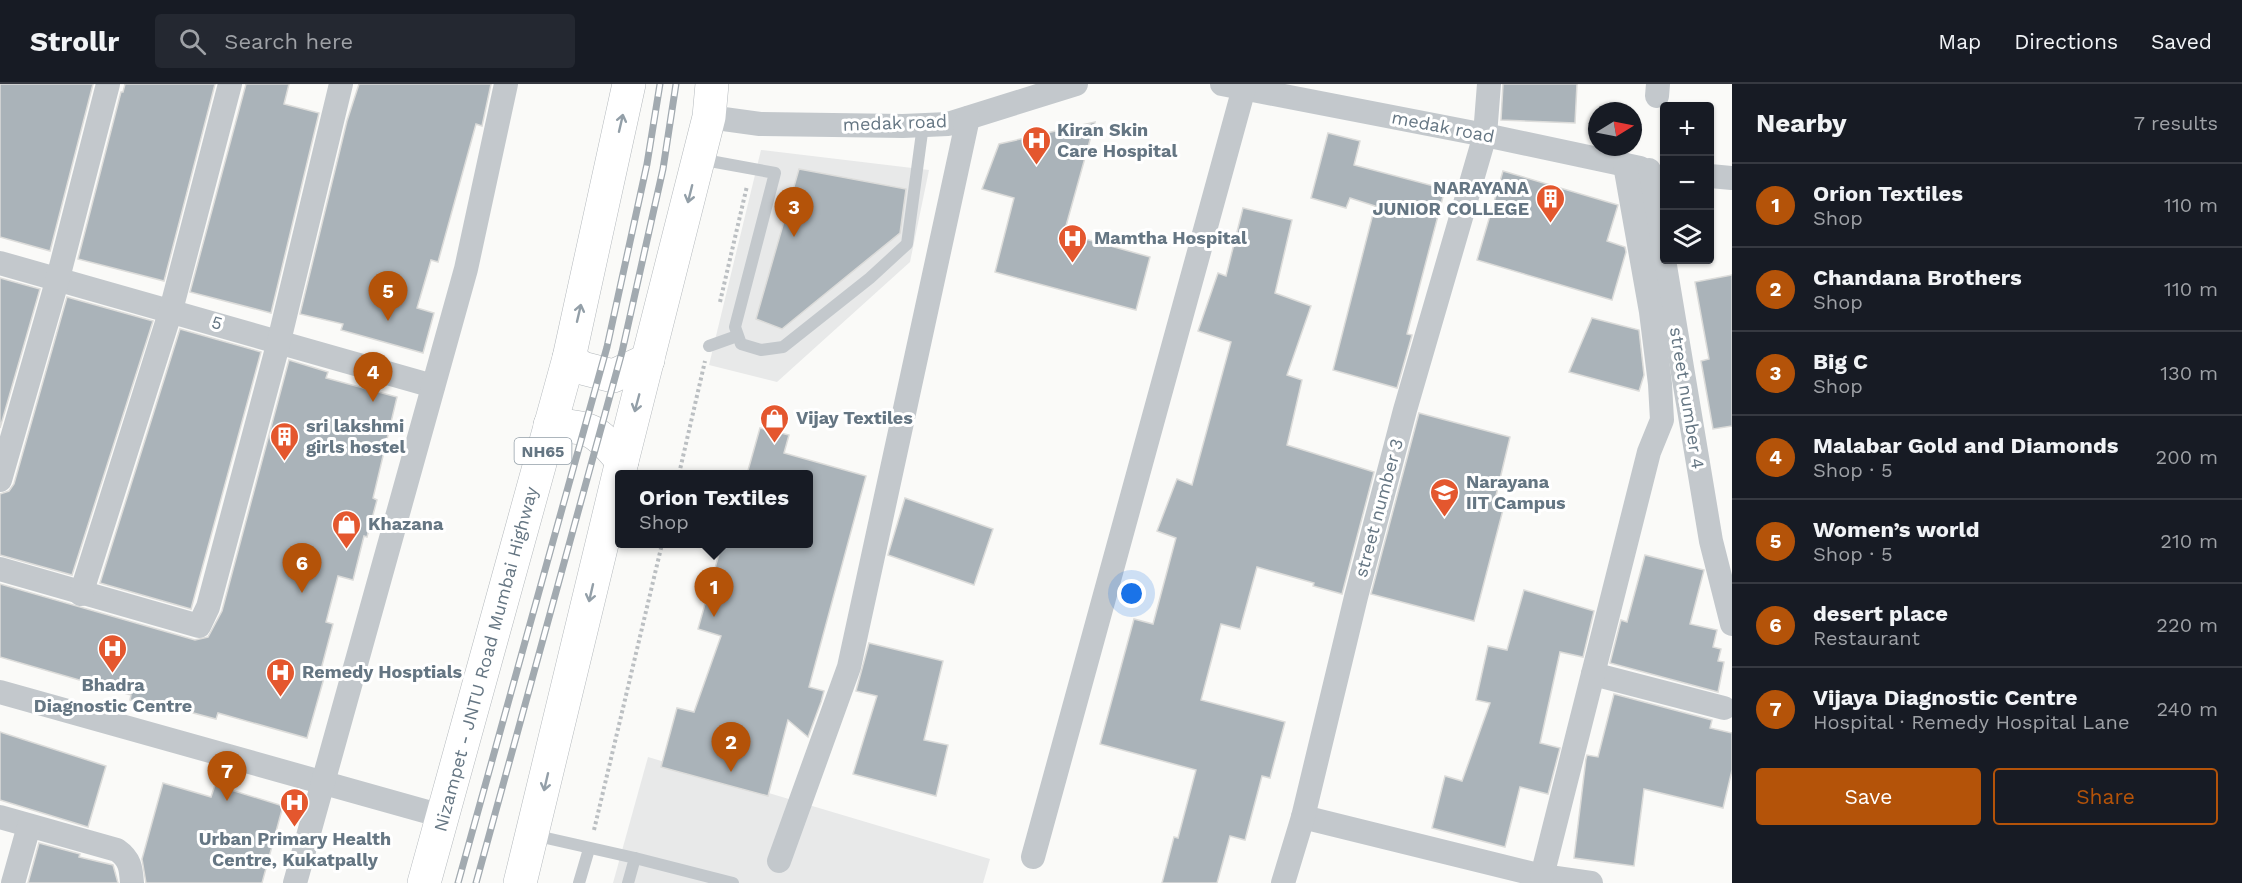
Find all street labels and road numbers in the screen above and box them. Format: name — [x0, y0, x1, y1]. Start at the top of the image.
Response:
street label: medak road — [1390, 106, 1496, 147]
street label: medak road — [842, 110, 947, 135]
street label: 5 — [209, 311, 225, 334]
street label: street number 4 — [1666, 325, 1709, 470]
street label: street number 3 — [1350, 436, 1407, 580]
road number: NH65 — [514, 438, 572, 464]
street label: Nizampet - JNTU Road Mumbai Highway — [429, 483, 542, 834]

